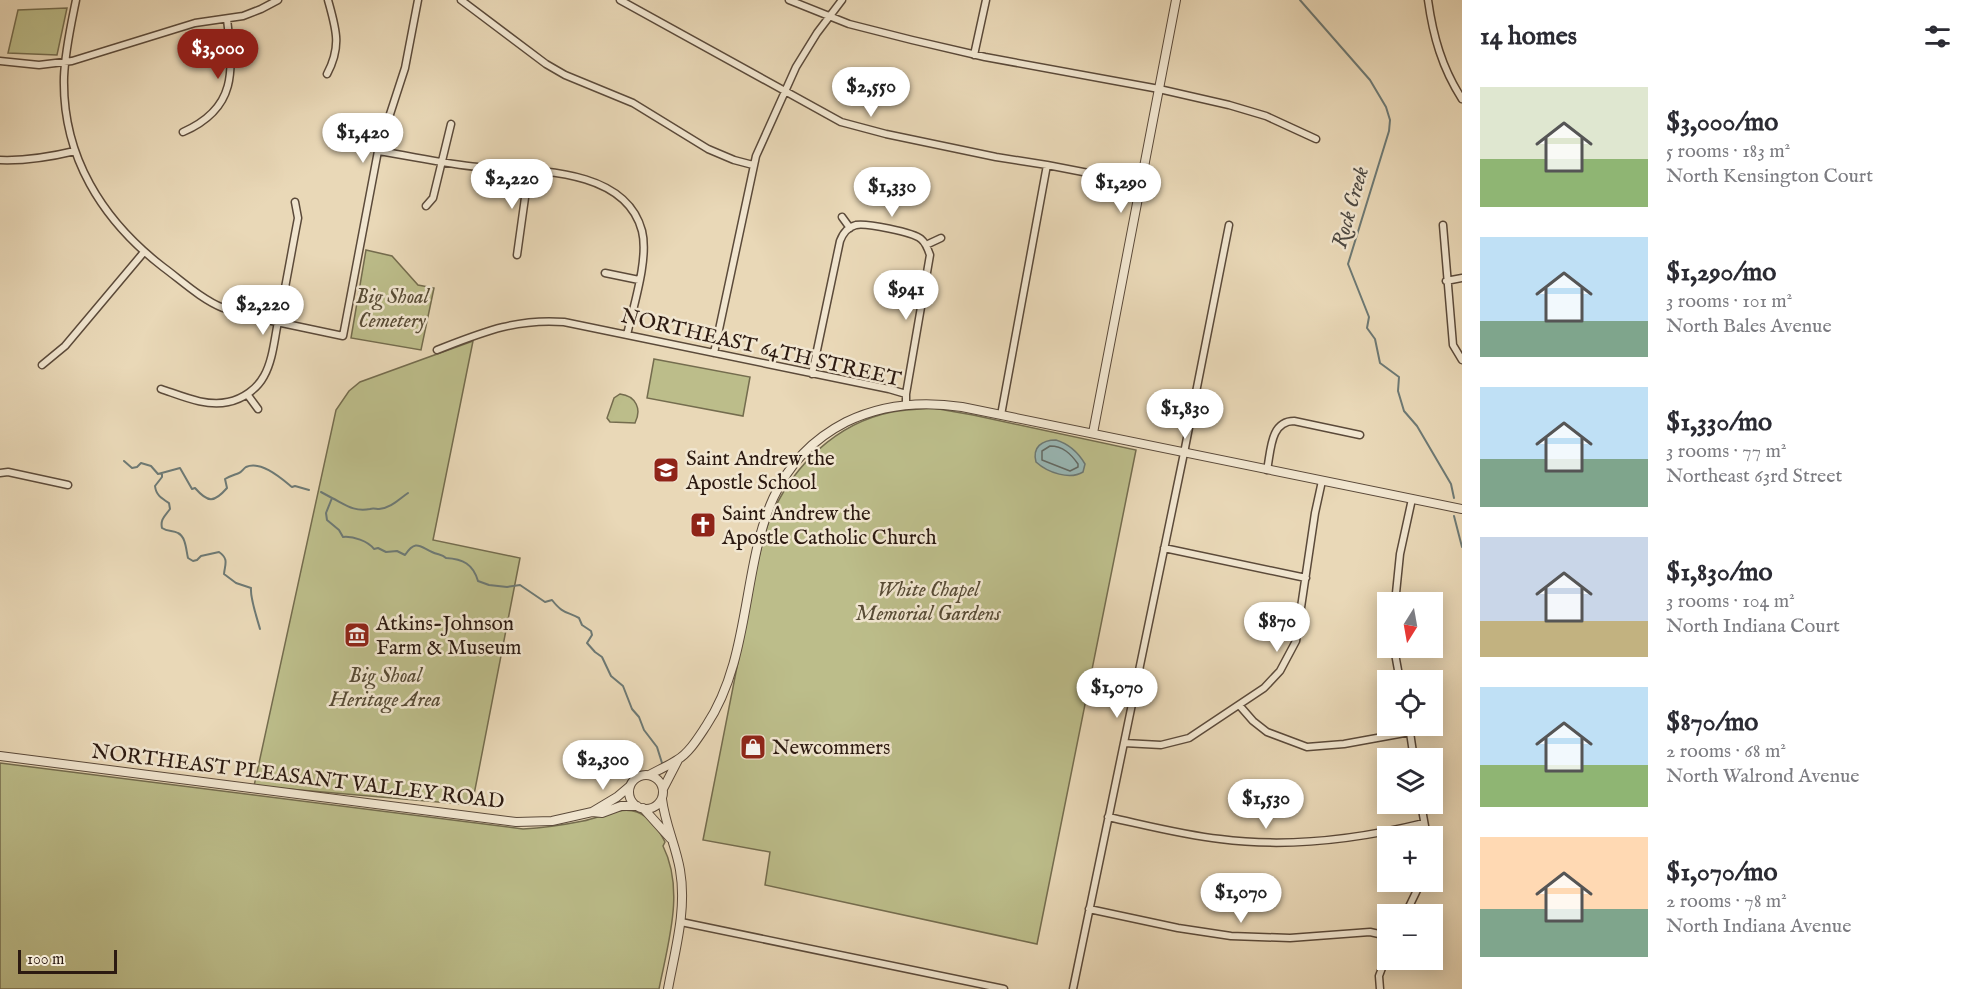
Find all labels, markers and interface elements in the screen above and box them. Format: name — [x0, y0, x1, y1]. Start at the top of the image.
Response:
text: 14 homes — [1480, 20, 1577, 53]
icon: filters — [1921, 20, 1954, 53]
pin: $3,000 — [169, 29, 267, 80]
text: $3,000 — [191, 36, 245, 61]
pin: $2,550 — [822, 67, 920, 118]
text: $2,550 — [846, 74, 896, 99]
text: $3,000/mo — [1666, 106, 1778, 139]
icon: home — [1528, 111, 1600, 183]
pin: $1,420 — [314, 113, 412, 164]
text: $1,420 — [336, 120, 390, 145]
text: 5 rooms · 183 m² — [1666, 139, 1790, 164]
pin: $2,220 — [463, 159, 561, 210]
pin: $1,290 — [1072, 163, 1170, 214]
water label: Rock Creek — [1326, 163, 1376, 252]
text: North Kensington Court — [1666, 164, 1873, 189]
text: $2,220 — [485, 166, 539, 191]
pin: $1,330 — [843, 167, 941, 218]
text: $1,290 — [1095, 170, 1147, 195]
text: $1,330 — [868, 174, 916, 199]
text: $1,290/mo — [1666, 256, 1776, 289]
icon: home — [1528, 261, 1600, 333]
pin: $941 — [870, 270, 942, 321]
text: $941 — [888, 277, 924, 302]
park label: Big Shoal Cemetery — [355, 284, 431, 335]
pin: $2,220 — [214, 285, 312, 336]
text: 3 rooms · 101 m² — [1666, 289, 1792, 314]
text: $2,220 — [236, 292, 290, 317]
street label: NORTHEAST 64TH STREET — [618, 303, 904, 394]
text: North Bales Avenue — [1666, 314, 1832, 339]
pin: $1,830 — [1136, 389, 1234, 440]
text: $1,830 — [1161, 396, 1209, 421]
text: $1,330/mo — [1666, 406, 1772, 439]
icon: home — [1528, 411, 1600, 483]
text: 3 rooms · 77 m² — [1666, 439, 1786, 464]
place label: Saint Andrew the Apostle School — [685, 446, 835, 497]
school or university icon: Saint Andrew the Apostle School — [651, 455, 681, 485]
text: Northeast 63rd Street — [1666, 464, 1842, 489]
place label: Saint Andrew the Apostle Catholic Church — [721, 501, 937, 552]
church icon: Saint Andrew the Apostle Catholic Church — [688, 510, 718, 540]
text: $1,830/mo — [1666, 556, 1773, 589]
icon: home — [1528, 561, 1600, 633]
park label: White Chapel Memorial Gardens — [855, 577, 1002, 628]
text: 3 rooms · 104 m² — [1666, 589, 1795, 614]
north arrow — [1377, 592, 1443, 658]
map controls — [1377, 592, 1443, 970]
pin: $870 — [1241, 602, 1313, 653]
text: $870 — [1258, 609, 1296, 634]
place label: Atkins-Johnson Farm & Museum — [375, 611, 522, 662]
text: North Indiana Court — [1666, 614, 1840, 639]
museum icon: Atkins-Johnson Farm & Museum — [342, 620, 372, 650]
park label: Big Shoal Heritage Area — [328, 663, 441, 714]
pin: $1,070 — [1068, 668, 1166, 719]
button: locate — [1377, 670, 1443, 736]
text: $1,070 — [1091, 675, 1143, 700]
text: $870/mo — [1666, 706, 1758, 739]
icon: home — [1528, 711, 1600, 783]
shop icon: Newcommers — [738, 732, 768, 762]
place label: Newcommers — [772, 735, 890, 762]
street label: NORTHEAST PLEASANT VALLEY ROAD — [90, 739, 506, 816]
text: 2 rooms · 68 m² — [1666, 739, 1786, 764]
pin: $2,300 — [554, 740, 652, 791]
text: $2,300 — [577, 747, 629, 772]
button: layers — [1377, 748, 1443, 814]
text: North Walrond Avenue — [1666, 764, 1859, 789]
pin: $1,530 — [1217, 779, 1315, 830]
text: $1,530 — [1242, 786, 1290, 811]
button: + — [1377, 826, 1443, 892]
text: $1,070/mo — [1666, 856, 1778, 889]
icon: home — [1528, 861, 1600, 933]
pin: $1,070 — [1192, 873, 1290, 924]
text: $1,070 — [1215, 880, 1267, 905]
text: 2 rooms · 78 m² — [1666, 889, 1787, 914]
button: − — [1377, 904, 1443, 970]
text: North Indiana Avenue — [1666, 914, 1851, 939]
scale bar — [18, 947, 117, 974]
text: 100 m — [27, 950, 64, 970]

